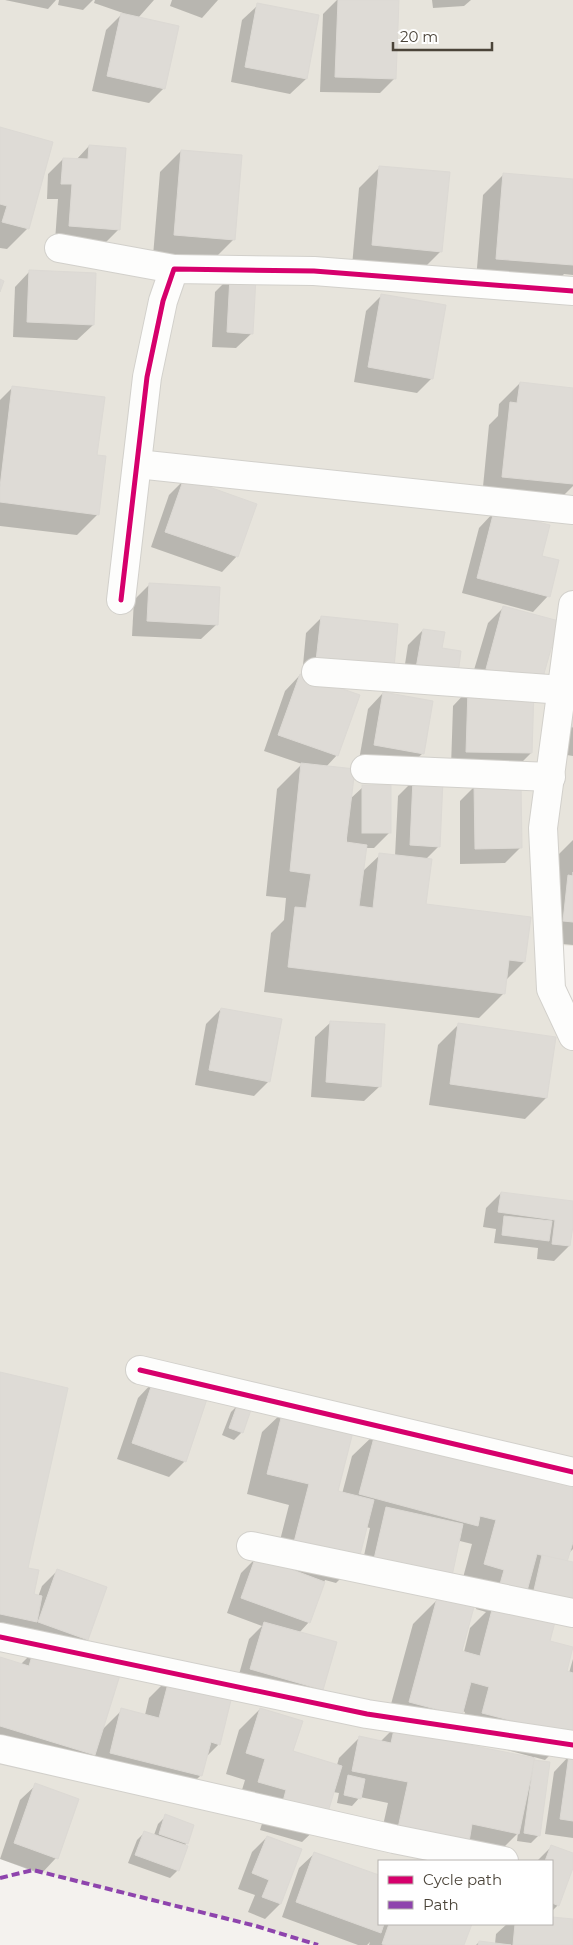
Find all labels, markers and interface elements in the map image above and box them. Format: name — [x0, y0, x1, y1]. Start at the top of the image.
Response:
scale bar — [393, 20, 492, 52]
text: 20 m — [400, 27, 438, 46]
legend — [378, 1860, 553, 1925]
text: Cycle path — [423, 1870, 502, 1889]
text: Path — [423, 1895, 459, 1914]

